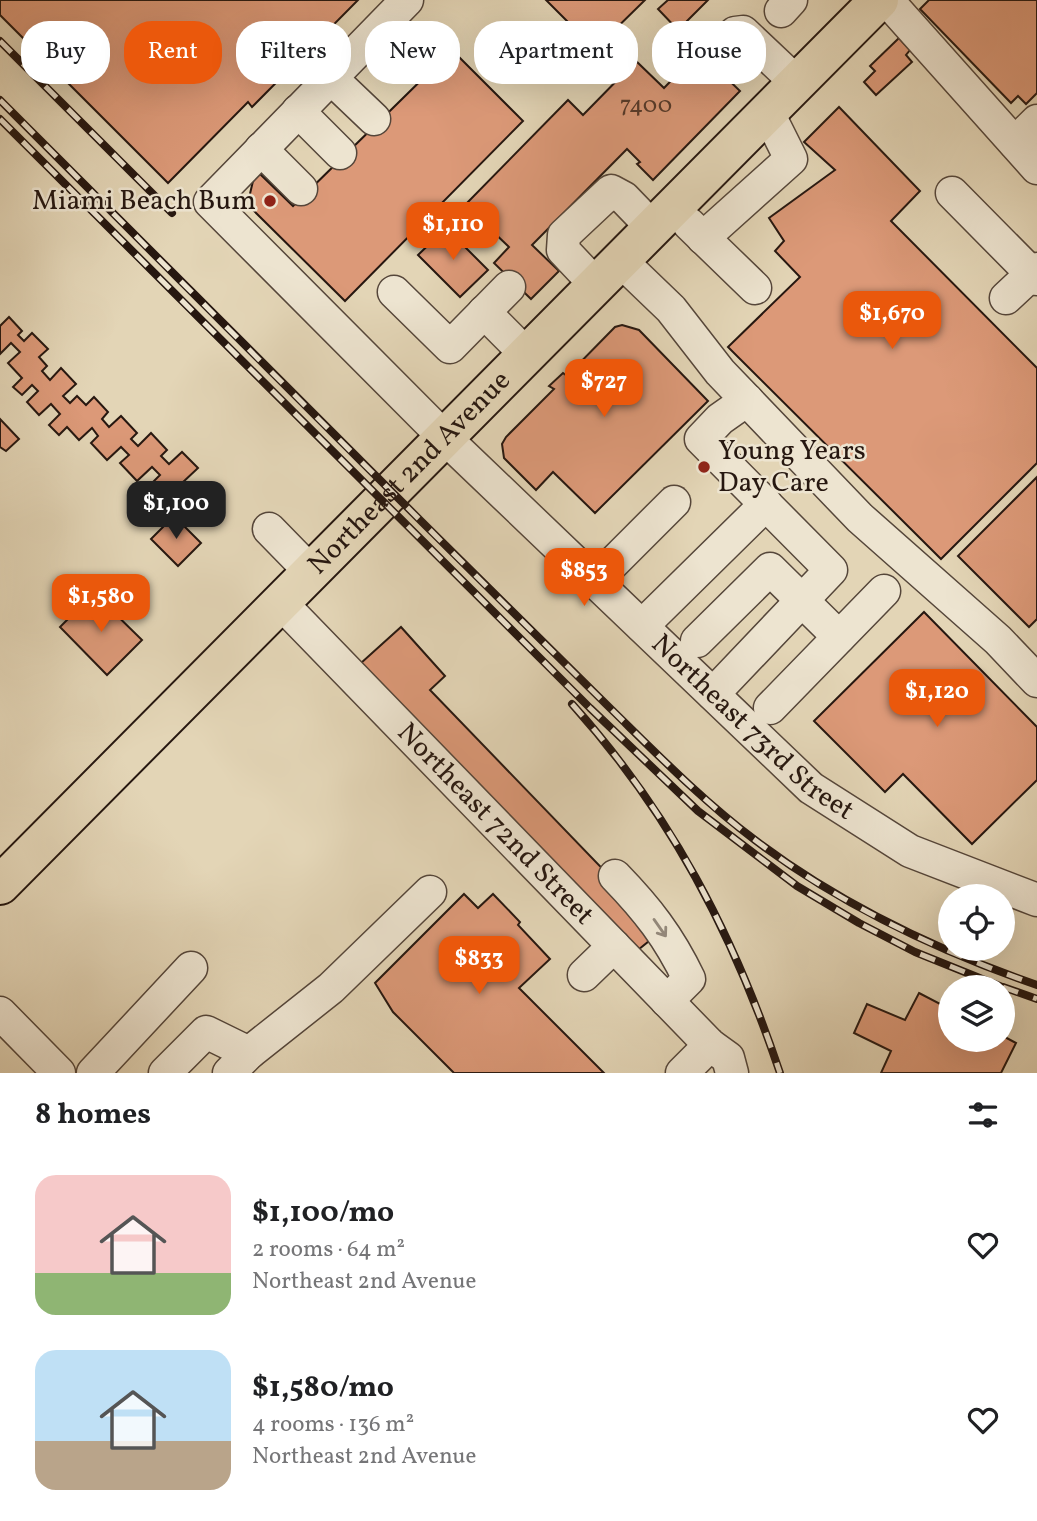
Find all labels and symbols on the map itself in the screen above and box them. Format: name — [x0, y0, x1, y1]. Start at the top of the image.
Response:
house number: 7400 — [620, 89, 672, 123]
place label: Miami Beach Bum — [32, 182, 256, 221]
marker: Miami Beach Bum — [262, 193, 278, 209]
pin: $1,110 — [396, 202, 510, 262]
pin: $1,670 — [835, 292, 949, 351]
pin: $727 — [563, 360, 645, 419]
street label: Northeast 2nd Avenue — [299, 362, 520, 584]
place label: Young Years Day Care — [718, 432, 866, 503]
marker: Young Years Day Care — [696, 459, 712, 475]
pin: $1,100 — [119, 482, 233, 541]
pin: $853 — [543, 548, 625, 608]
pin: $1,580 — [44, 574, 158, 634]
street label: Northeast 73rd Street — [642, 625, 862, 830]
pin: $1,120 — [880, 670, 994, 729]
street label: Northeast 72nd Street — [388, 714, 603, 934]
one-way arrow — [653, 917, 667, 937]
pin: $833 — [438, 936, 520, 996]

